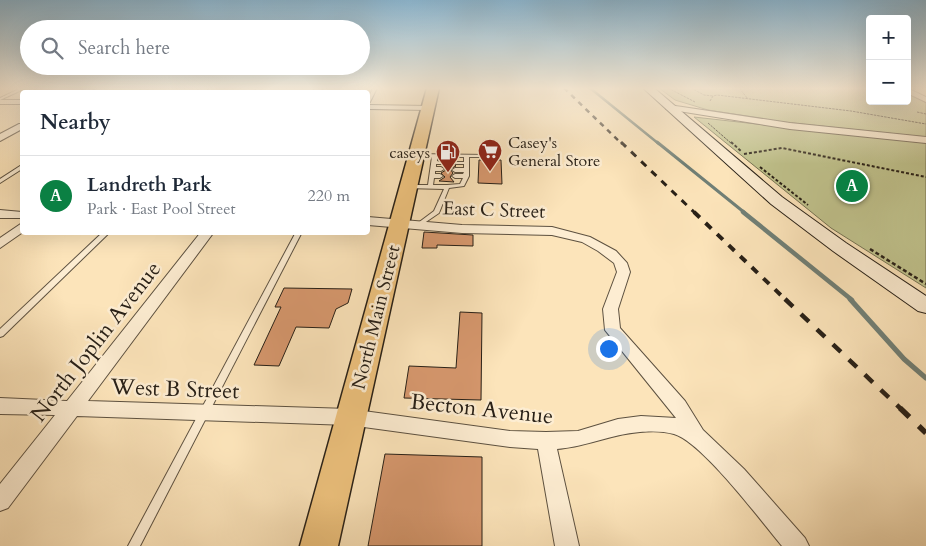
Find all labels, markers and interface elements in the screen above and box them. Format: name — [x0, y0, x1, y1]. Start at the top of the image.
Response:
map controls — [866, 15, 911, 105]
button: + — [866, 15, 911, 60]
search box — [20, 20, 370, 75]
icon: search — [38, 34, 66, 62]
text: Search here — [78, 35, 170, 61]
button: − — [866, 60, 911, 105]
text: Nearby — [40, 108, 111, 137]
place label: Casey's General Store — [508, 132, 600, 172]
supermarket icon: Casey's General Store — [477, 138, 503, 172]
fuel station icon: caseys — [435, 139, 461, 173]
place label: caseys — [389, 142, 430, 164]
pin: A — [836, 167, 868, 205]
text: Landreth Park — [87, 172, 212, 198]
text: A — [50, 185, 62, 207]
text: 220 m — [308, 185, 350, 207]
street label: East C Street — [442, 195, 546, 225]
text: Park · East Pool Street — [87, 198, 236, 220]
street label: North Main Street — [345, 242, 406, 392]
street label: North Joplin Avenue — [24, 255, 168, 428]
your location — [596, 336, 622, 362]
street label: West B Street — [109, 372, 240, 406]
street label: Becton Avenue — [409, 387, 555, 431]

